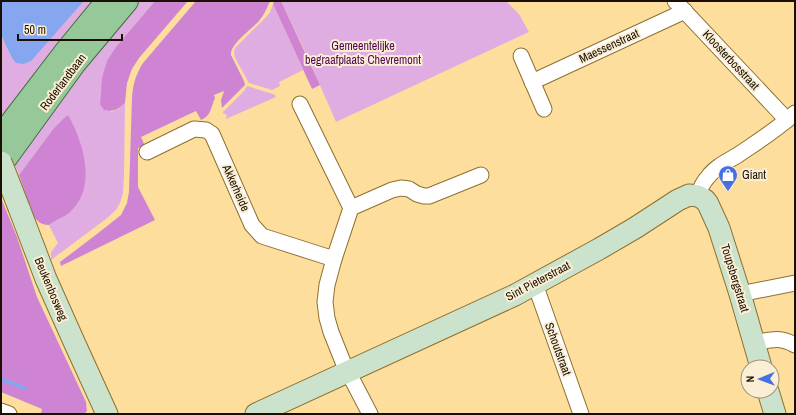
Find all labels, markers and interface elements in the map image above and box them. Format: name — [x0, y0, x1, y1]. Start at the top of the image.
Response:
scale bar — [18, 16, 122, 42]
text: 50 m — [24, 22, 46, 38]
street label: Maessenstraat — [576, 25, 642, 67]
street label: Kloosterbosstraat — [699, 27, 763, 94]
park label: Gemeentelijke begraafplaats Chevremont — [305, 38, 421, 68]
street label: Roderlandbaan — [36, 50, 90, 114]
street label: Akkerheide — [218, 161, 253, 214]
shop icon: Giant — [717, 164, 739, 192]
place label: Giant — [742, 167, 766, 183]
street label: Toupsbergstraat — [717, 242, 753, 314]
street label: Beukenbosweg — [30, 255, 72, 324]
street label: Sint Pieterstraat — [503, 257, 573, 305]
street label: Schoutstraat — [541, 320, 575, 378]
north arrow — [740, 359, 780, 399]
text: N — [743, 376, 757, 383]

